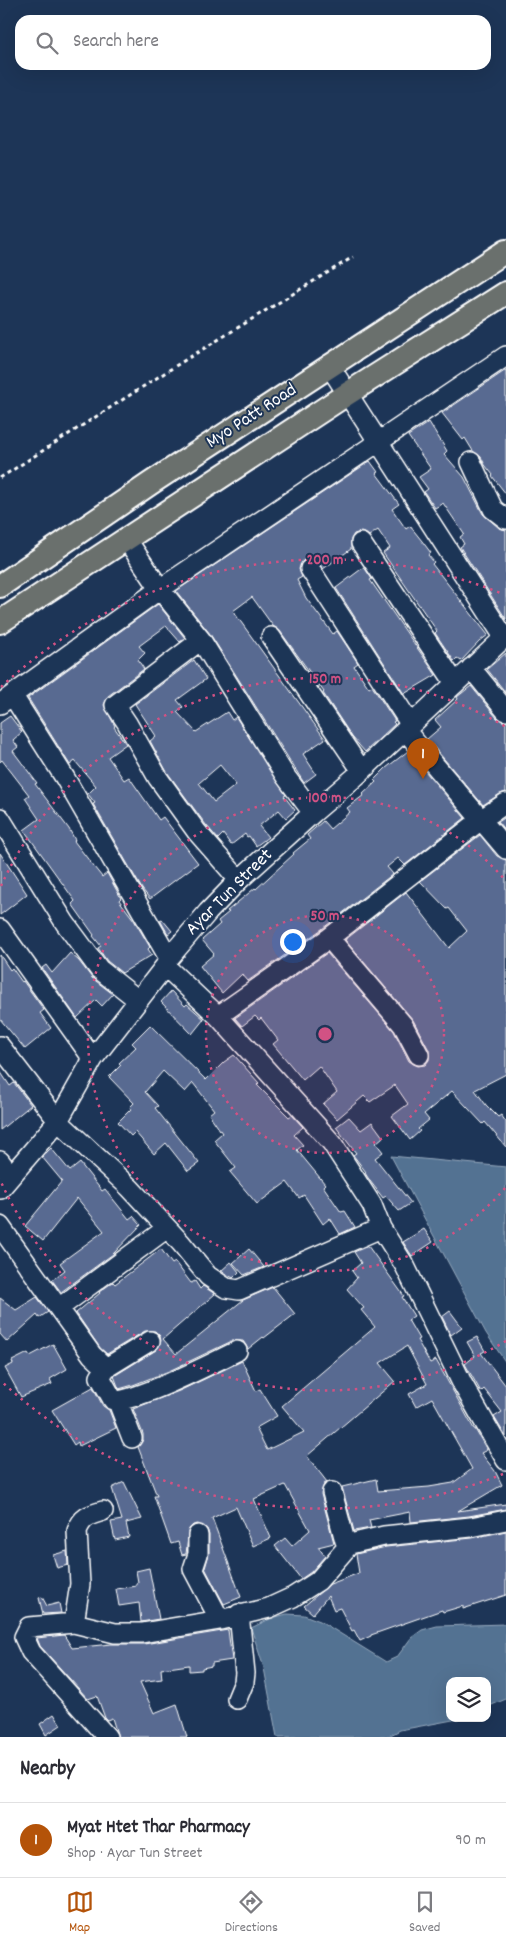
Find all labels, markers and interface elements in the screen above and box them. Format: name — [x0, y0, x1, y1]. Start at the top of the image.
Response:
search box — [15, 15, 491, 70]
icon: search — [33, 29, 61, 57]
text: Search here — [73, 29, 159, 56]
street label: Myo Patt Road — [201, 378, 303, 456]
text: 200 m — [307, 550, 343, 572]
text: 150 m — [309, 669, 341, 691]
pin: 1 — [407, 738, 439, 779]
text: 100 m — [308, 788, 342, 810]
street label: Ayar Tun Street — [180, 843, 280, 943]
text: 50 m — [311, 906, 339, 928]
your location — [280, 929, 306, 955]
centre of rings — [316, 1025, 334, 1043]
map controls — [446, 1677, 491, 1722]
button: layers — [446, 1677, 491, 1722]
text: Nearby — [20, 1755, 75, 1785]
text: Myat Htet Thar Pharmacy — [67, 1815, 250, 1842]
text: 1 — [34, 1829, 38, 1852]
text: 90 m — [455, 1829, 486, 1852]
text: Shop · Ayar Tun Street — [67, 1842, 202, 1865]
tab: Map — [66, 1888, 94, 1938]
tab: Directions — [225, 1888, 278, 1938]
tab: Saved — [409, 1888, 440, 1938]

